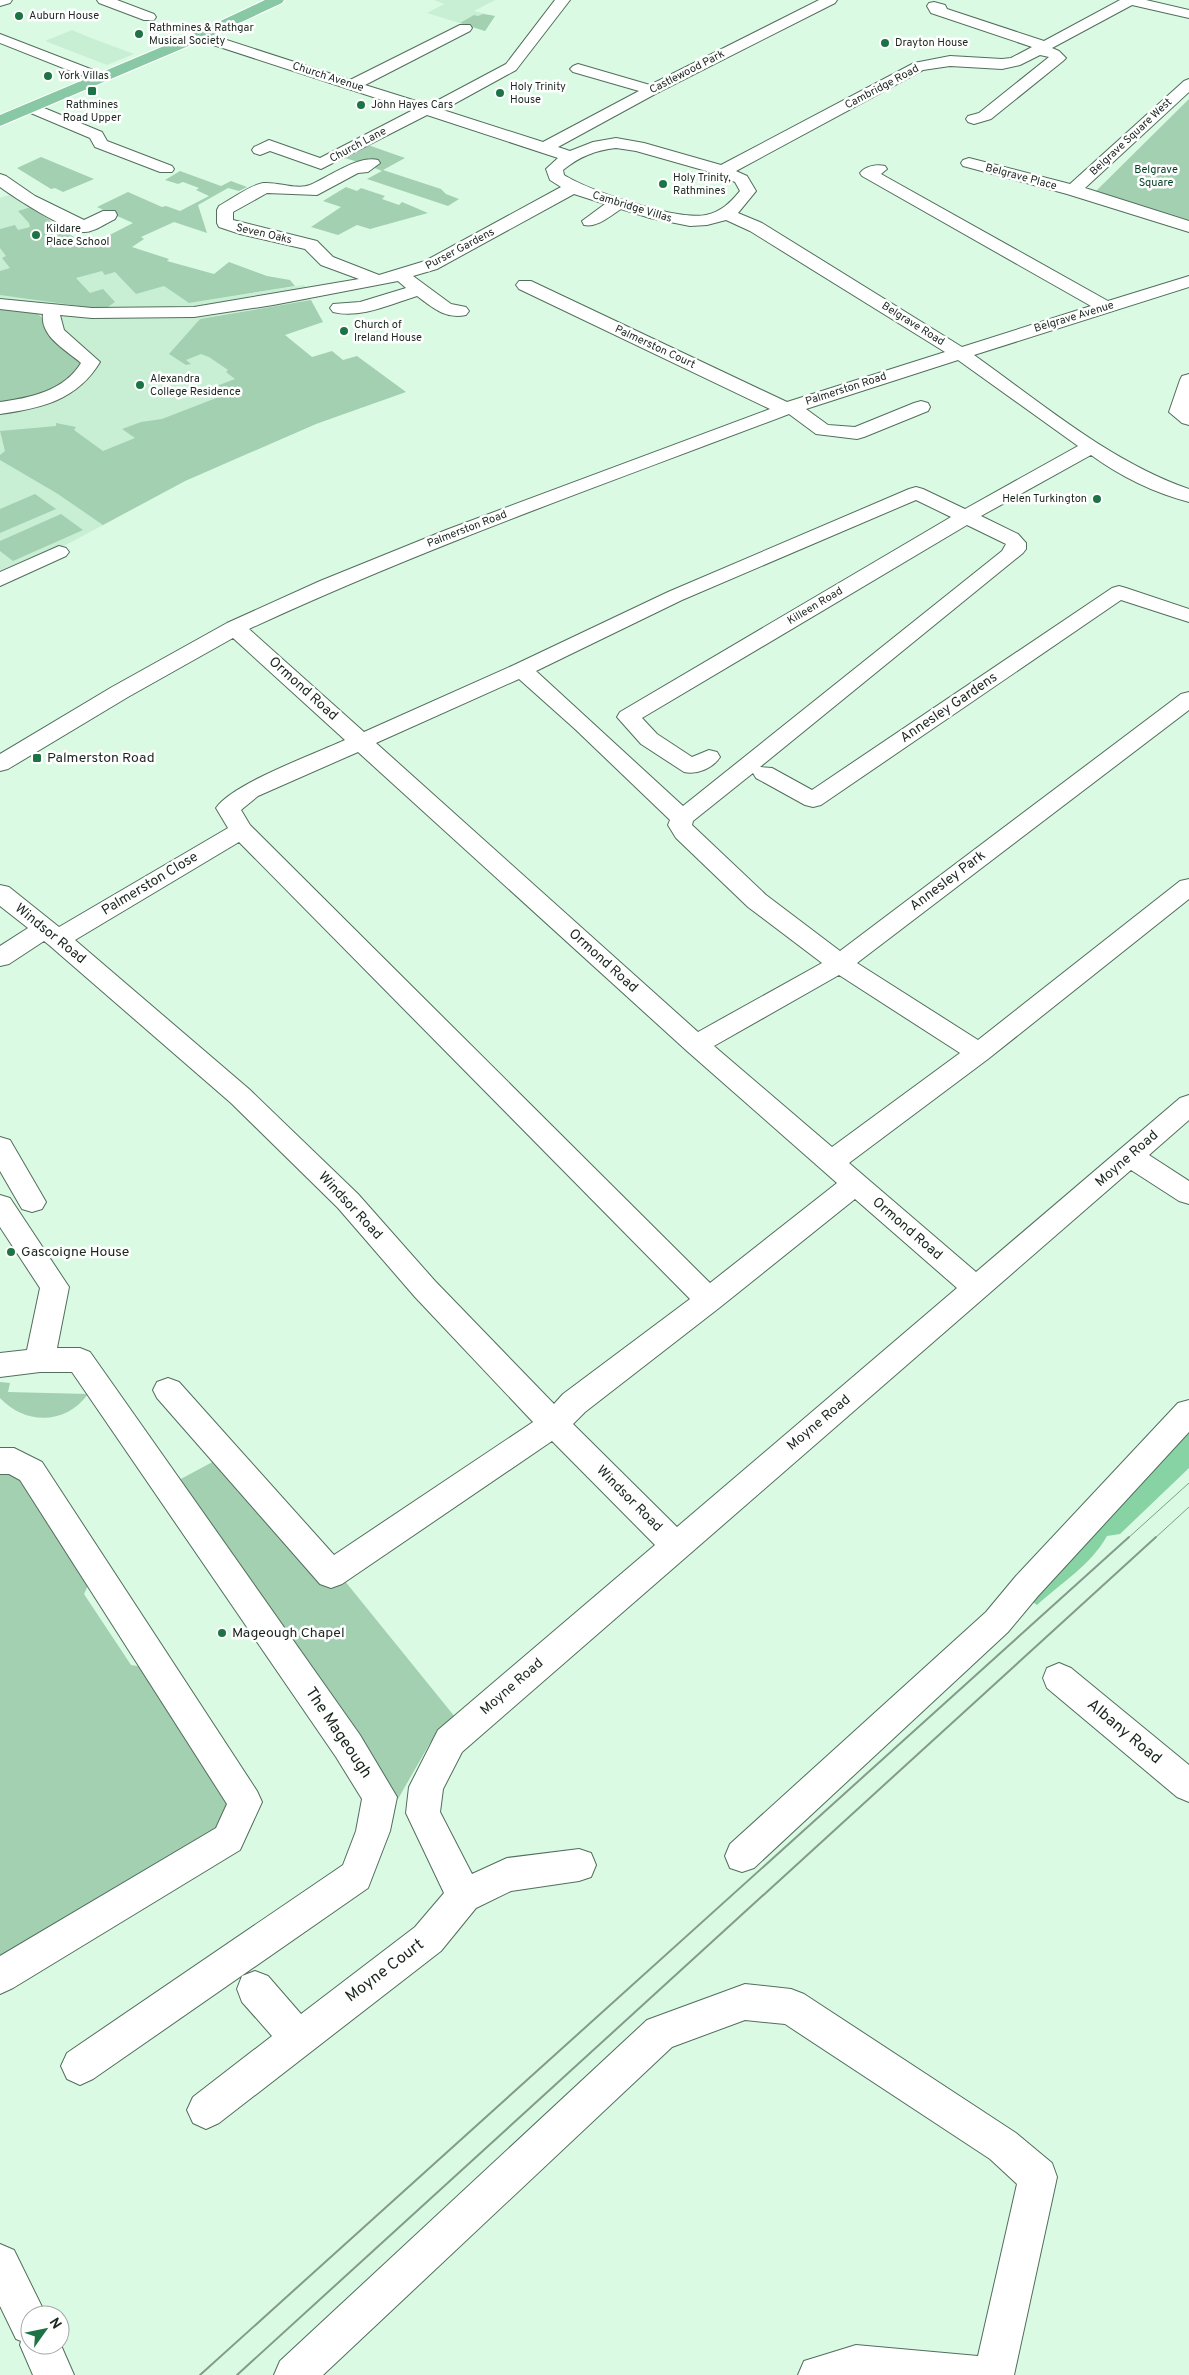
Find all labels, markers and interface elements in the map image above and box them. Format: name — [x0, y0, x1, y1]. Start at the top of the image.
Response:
place label: Auburn House — [29, 9, 99, 23]
marker: Auburn House — [13, 10, 25, 22]
place label: Rathmines & Rathgar Musical Society — [149, 21, 254, 48]
marker: Rathmines & Rathgar Musical Society — [133, 28, 145, 40]
place label: Drayton House — [895, 36, 968, 50]
marker: Drayton House — [879, 37, 891, 49]
street label: Castlewood Park — [647, 47, 727, 97]
street label: Church Avenue — [291, 59, 366, 95]
street label: Cambridge Road — [843, 62, 921, 112]
place label: York Villas — [58, 69, 109, 83]
marker: York Villas — [42, 70, 54, 82]
place label: Holy Trinity House — [510, 80, 566, 107]
marker: Rathmines Road Upper — [86, 85, 98, 97]
marker: Holy Trinity House — [494, 87, 506, 99]
street label: Belgrave Square West — [1087, 95, 1175, 179]
place label: Rathmines Road Upper — [63, 98, 122, 125]
place label: John Hayes Cars — [371, 98, 453, 112]
marker: John Hayes Cars — [355, 99, 367, 111]
street label: Church Lane — [327, 124, 389, 166]
street label: Belgrave Place — [984, 161, 1058, 193]
park label: Belgrave Square — [1134, 163, 1178, 189]
place label: Holy Trinity, Rathmines — [673, 171, 731, 198]
marker: Holy Trinity, Rathmines — [657, 178, 669, 190]
street label: Cambridge Villas — [590, 188, 674, 226]
street label: Seven Oaks — [235, 221, 293, 247]
place label: Kildare Place School — [46, 222, 109, 249]
street label: Purser Gardens — [423, 225, 497, 273]
marker: Kildare Place School — [30, 229, 42, 241]
street label: Belgrave Avenue — [1032, 298, 1116, 336]
street label: Belgrave Road — [879, 299, 947, 349]
place label: Church of Ireland House — [354, 318, 422, 345]
street label: Palmerston Court — [613, 322, 697, 372]
marker: Church of Ireland House — [338, 325, 350, 337]
street label: Palmerston Road — [804, 369, 888, 409]
place label: Alexandra College Residence — [150, 372, 241, 399]
marker: Alexandra College Residence — [134, 379, 146, 391]
place label: Helen Turkington — [1002, 492, 1087, 506]
marker: Helen Turkington — [1091, 493, 1103, 505]
street label: Palmerston Road — [425, 507, 509, 551]
street label: Killeen Road — [785, 584, 845, 628]
street label: Ormond Road — [265, 654, 341, 724]
street label: Annesley Gardens — [897, 669, 1001, 747]
place label: Palmerston Road — [47, 750, 155, 767]
marker: Palmerston Road — [31, 752, 43, 764]
street label: Annesley Park — [907, 847, 989, 915]
street label: Palmerston Close — [99, 849, 201, 919]
street label: Windsor Road — [11, 900, 89, 968]
street label: Ormond Road — [565, 926, 641, 996]
street label: Moyne Road — [1092, 1127, 1162, 1191]
street label: Windsor Road — [314, 1169, 386, 1243]
street label: Ormond Road — [869, 1194, 945, 1264]
place label: Gascoigne House — [21, 1244, 129, 1261]
marker: Gascoigne House — [5, 1246, 17, 1258]
street label: Moyne Road — [784, 1391, 854, 1455]
street label: Windsor Road — [592, 1462, 666, 1536]
place label: Mageough Chapel — [232, 1625, 345, 1642]
marker: Mageough Chapel — [216, 1627, 228, 1639]
street label: Moyne Road — [477, 1655, 547, 1719]
street label: The Mageough — [300, 1684, 376, 1782]
street label: Albany Road — [1083, 1695, 1165, 1769]
street label: Moyne Court — [342, 1935, 428, 2007]
north arrow — [20, 2305, 70, 2355]
text: N — [45, 2315, 65, 2333]

